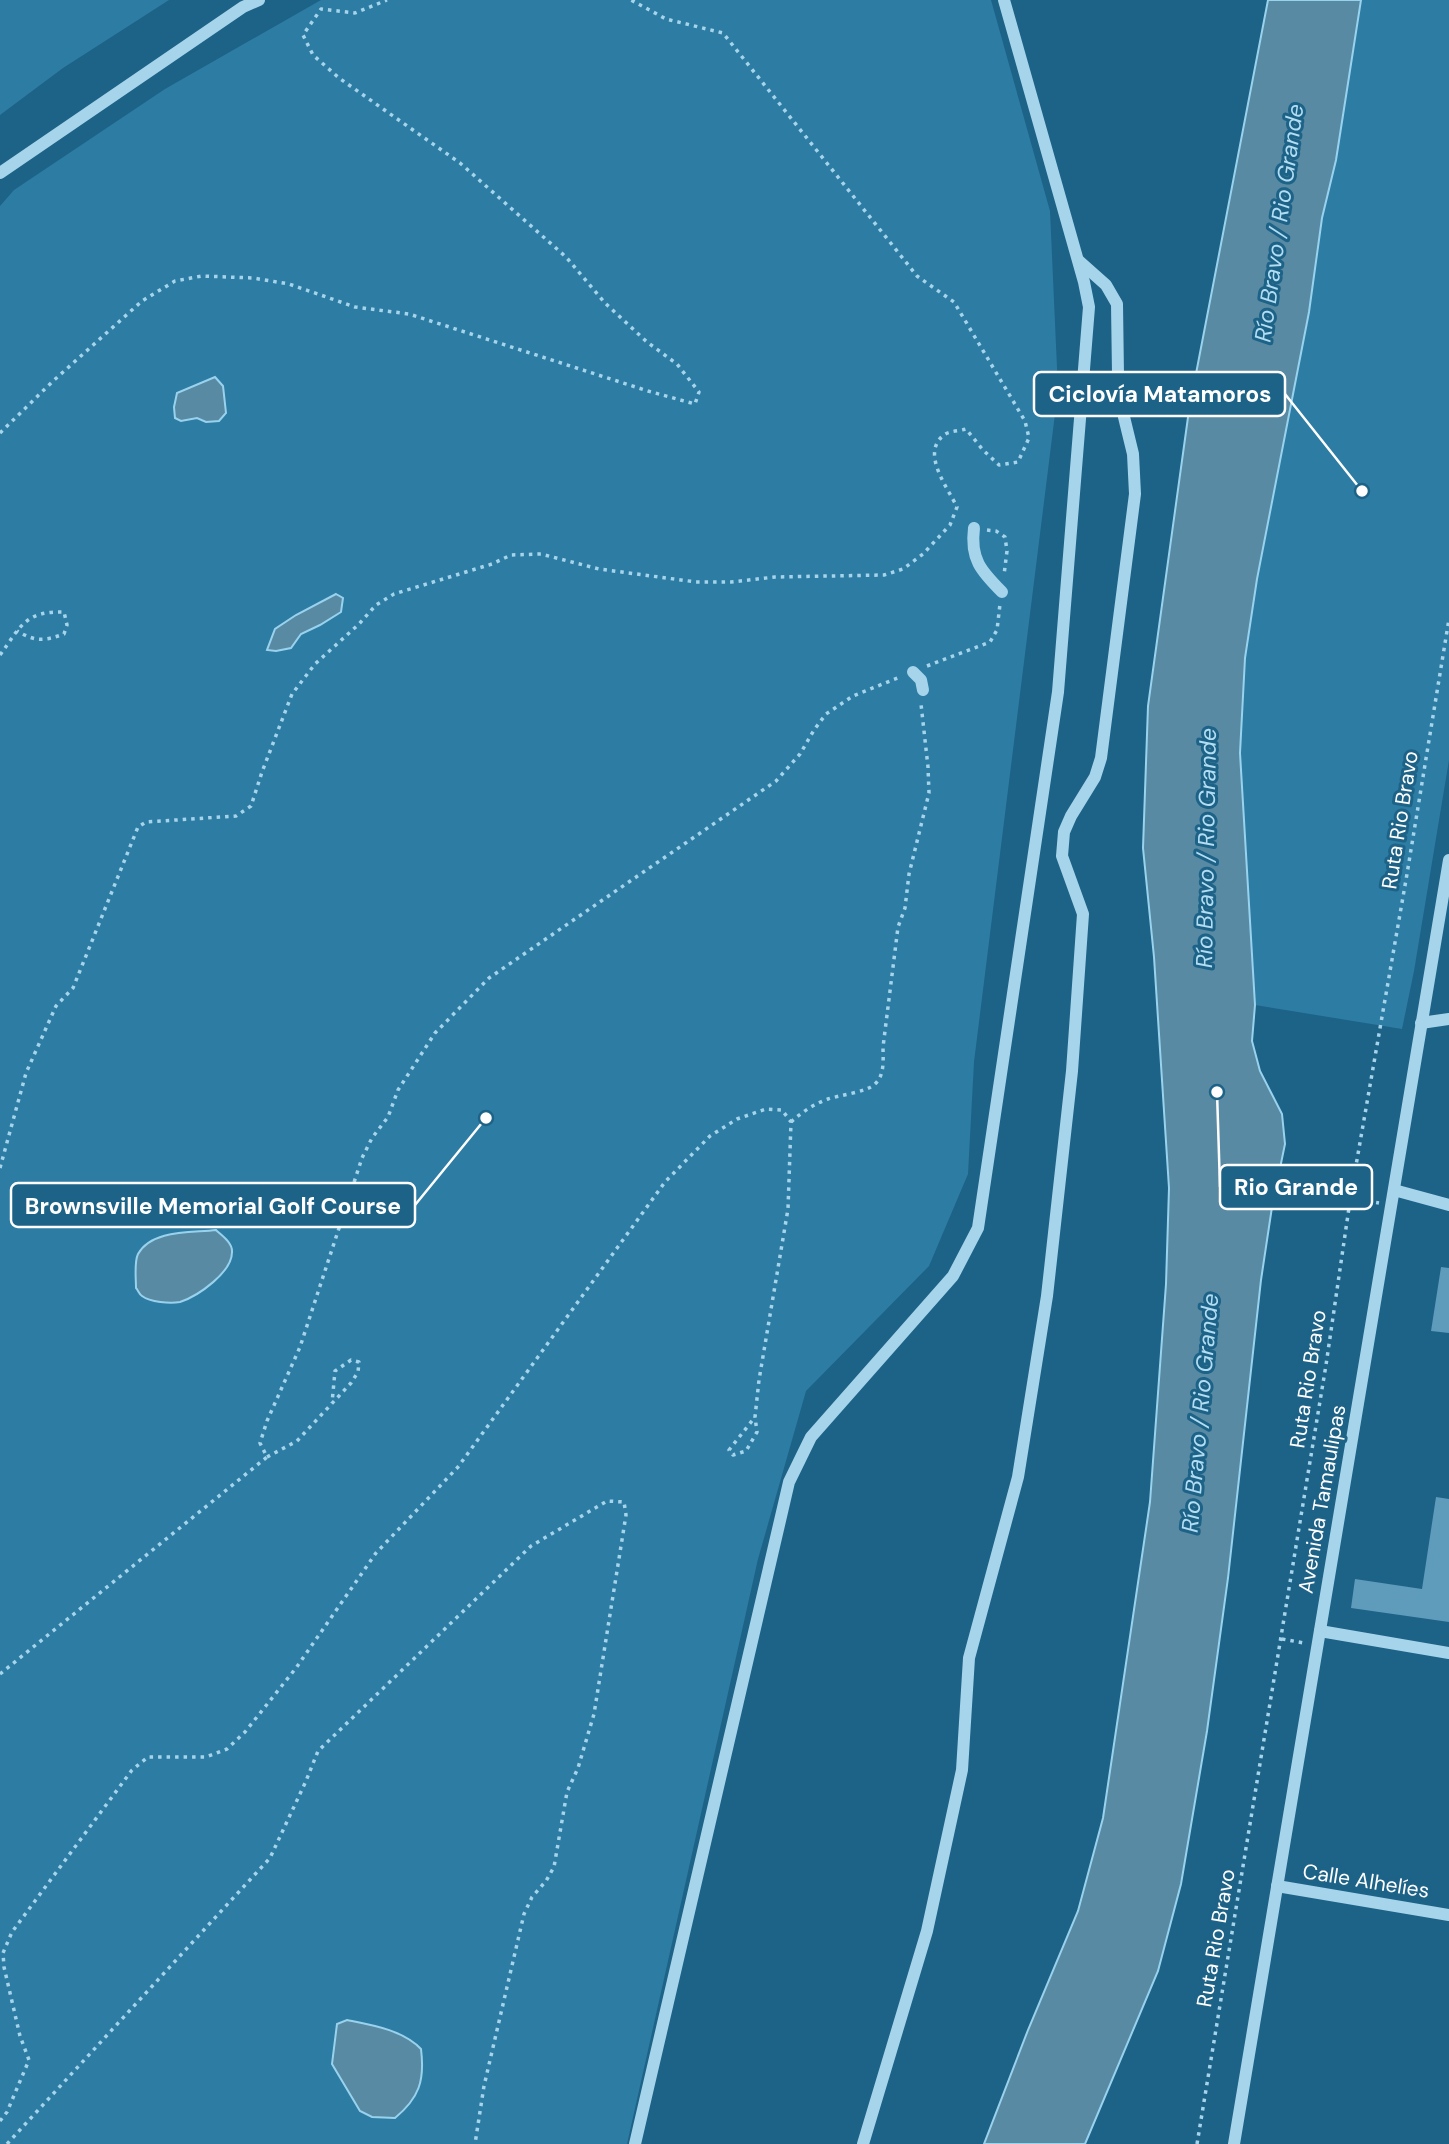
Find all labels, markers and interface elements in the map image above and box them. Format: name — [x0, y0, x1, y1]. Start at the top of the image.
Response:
water label: Río Bravo / Rio Grande — [1247, 102, 1311, 344]
callout: Ciclovía Matamoros — [1034, 372, 1285, 416]
text: Ciclovía Matamoros — [1048, 379, 1272, 409]
water label: Río Bravo / Rio Grande — [1189, 728, 1223, 968]
street label: Ruta Rio Bravo — [1375, 749, 1425, 891]
callout: Rio Grande — [1220, 1165, 1372, 1209]
text: Rio Grande — [1234, 1172, 1358, 1202]
callout: Brownsville Memorial Golf Course — [11, 1183, 415, 1227]
text: Brownsville Memorial Golf Course — [25, 1191, 401, 1221]
water label: Río Bravo / Rio Grande — [1175, 1292, 1225, 1534]
street label: Ruta Rio Bravo — [1283, 1308, 1333, 1450]
street label: Avenida Tamaulipas — [1292, 1402, 1352, 1596]
street label: Calle Alhelíes — [1301, 1857, 1431, 1905]
street label: Ruta Rio Bravo — [1190, 1867, 1242, 2009]

